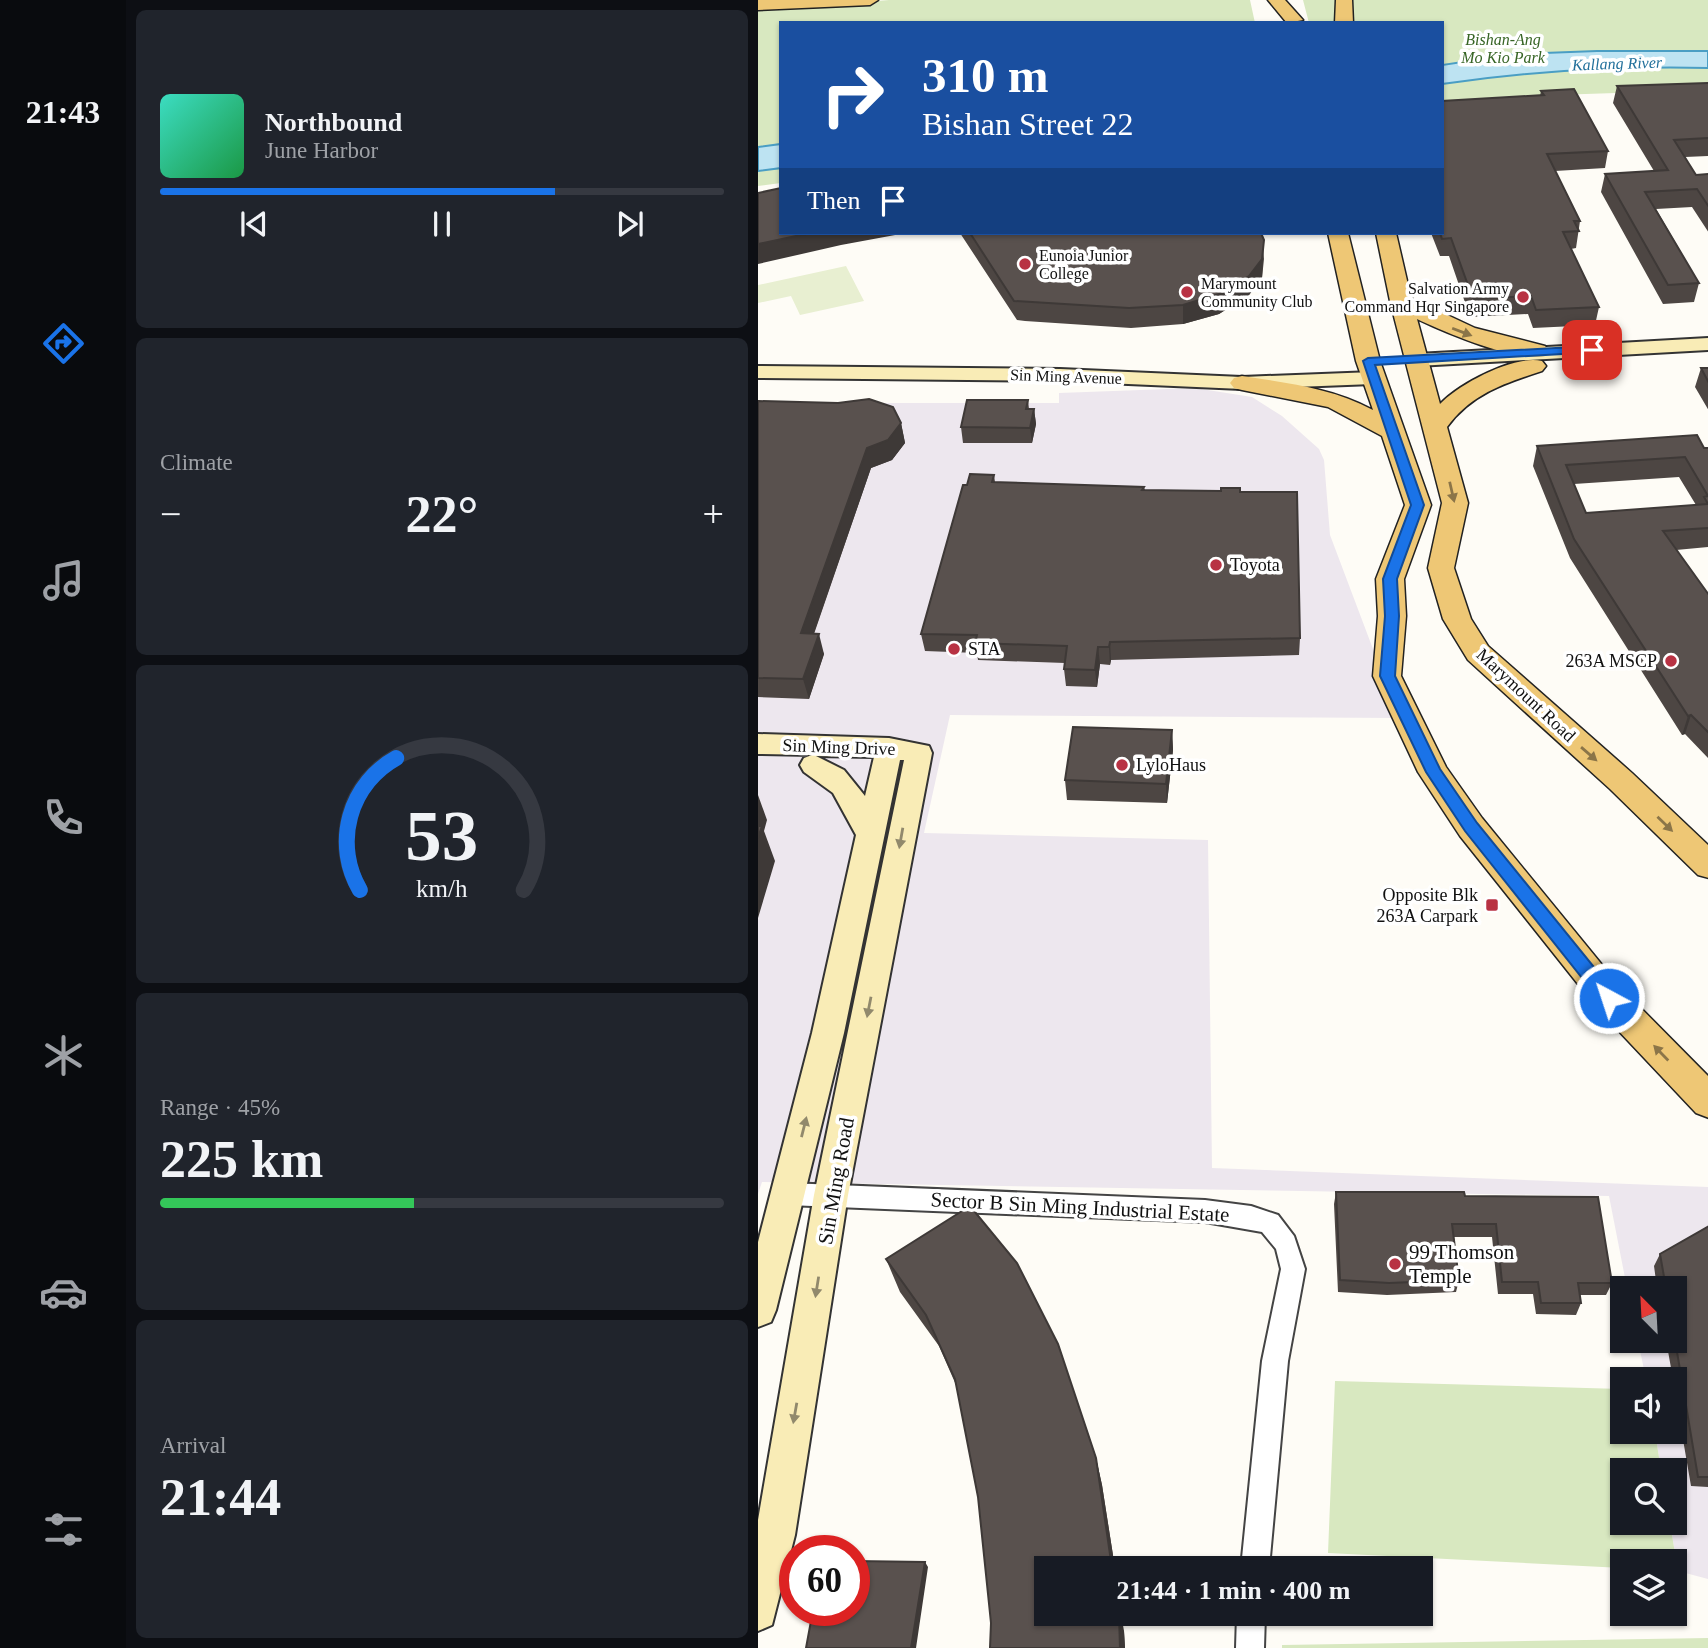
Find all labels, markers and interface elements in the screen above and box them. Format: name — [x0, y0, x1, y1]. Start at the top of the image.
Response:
park label: Bishan-Ang Mo Kio Park — [1460, 31, 1546, 66]
text: 310 m — [922, 48, 1049, 103]
icon: right — [807, 49, 898, 140]
water label: Kallang River — [1571, 53, 1663, 75]
text: 21:43 — [26, 94, 100, 130]
text: Bishan Street 22 — [922, 106, 1134, 142]
text: Northbound — [265, 108, 402, 137]
text: June Harbor — [265, 138, 378, 163]
icon: arrive — [874, 182, 912, 220]
text: Then — [807, 186, 860, 215]
icon: previous — [235, 205, 273, 243]
icon: pause — [423, 205, 461, 243]
icon: next — [611, 205, 649, 243]
place label: Eunoia Junior College — [1039, 247, 1129, 283]
marker: Eunoia Junior College — [1017, 256, 1033, 272]
place label: Marymount Community Club — [1201, 275, 1313, 311]
place label: Salvation Army Command Hqr Singapore — [1345, 280, 1509, 316]
marker: Marymount Community Club — [1179, 284, 1195, 300]
marker: Salvation Army Command Hqr Singapore — [1515, 289, 1531, 305]
icon: directions — [39, 319, 88, 368]
pin — [1562, 320, 1622, 380]
one-way arrow — [1451, 326, 1472, 337]
icon: arrive — [1573, 331, 1611, 369]
street label: Sin Ming Avenue — [1010, 366, 1122, 388]
text: Climate — [160, 450, 233, 475]
one-way arrow — [1447, 481, 1458, 503]
text: 22° — [406, 486, 478, 543]
text: − — [160, 493, 181, 535]
text: + — [703, 493, 724, 535]
place label: Toyota — [1230, 555, 1280, 575]
icon: music — [39, 556, 88, 605]
marker: Toyota — [1208, 557, 1224, 573]
place label: STA — [968, 639, 1001, 659]
marker: STA — [946, 641, 962, 657]
street label: Marymount Road — [1473, 644, 1579, 746]
place label: 263A MSCP — [1565, 651, 1657, 671]
marker: 263A MSCP — [1663, 653, 1679, 669]
street label: Sin Ming Drive — [782, 735, 896, 759]
one-way arrow — [1580, 746, 1598, 762]
place label: LyloHaus — [1136, 755, 1206, 775]
marker: LyloHaus — [1114, 757, 1130, 773]
icon: phone — [39, 793, 88, 842]
text: 53 — [406, 795, 478, 876]
one-way arrow — [1656, 815, 1673, 832]
one-way arrow — [896, 827, 907, 849]
text: km/h — [416, 875, 468, 902]
place label: Opposite Blk 263A Carpark — [1377, 885, 1478, 926]
marker: Opposite Blk 263A Carpark — [1484, 897, 1500, 913]
position arrow — [1572, 961, 1646, 1035]
one-way arrow — [863, 996, 874, 1018]
icon: climate — [39, 1031, 88, 1080]
one-way arrow — [1653, 1044, 1669, 1061]
text: Range · 45% — [160, 1095, 280, 1120]
street label: Sin Ming Road — [813, 1115, 859, 1246]
one-way arrow — [799, 1116, 810, 1138]
text: 225 km — [160, 1131, 323, 1188]
street label: Sector B Sin Ming Industrial Estate — [930, 1187, 1230, 1227]
place label: 99 Thomson Temple — [1409, 1240, 1515, 1288]
marker: 99 Thomson Temple — [1387, 1256, 1403, 1272]
icon: car — [39, 1268, 88, 1317]
one-way arrow — [811, 1276, 822, 1298]
north arrow — [1610, 1276, 1687, 1353]
map controls — [1610, 1276, 1687, 1626]
button: sound — [1610, 1367, 1687, 1444]
one-way arrow — [789, 1402, 800, 1424]
text: Arrival — [160, 1433, 226, 1458]
button: search — [1610, 1458, 1687, 1535]
text: 21:44 — [160, 1469, 281, 1526]
icon: filters — [39, 1505, 88, 1554]
speed limit sign: 60 — [779, 1535, 870, 1626]
button: layers — [1610, 1549, 1687, 1626]
text: 21:44 · 1 min · 400 m — [1117, 1576, 1351, 1605]

